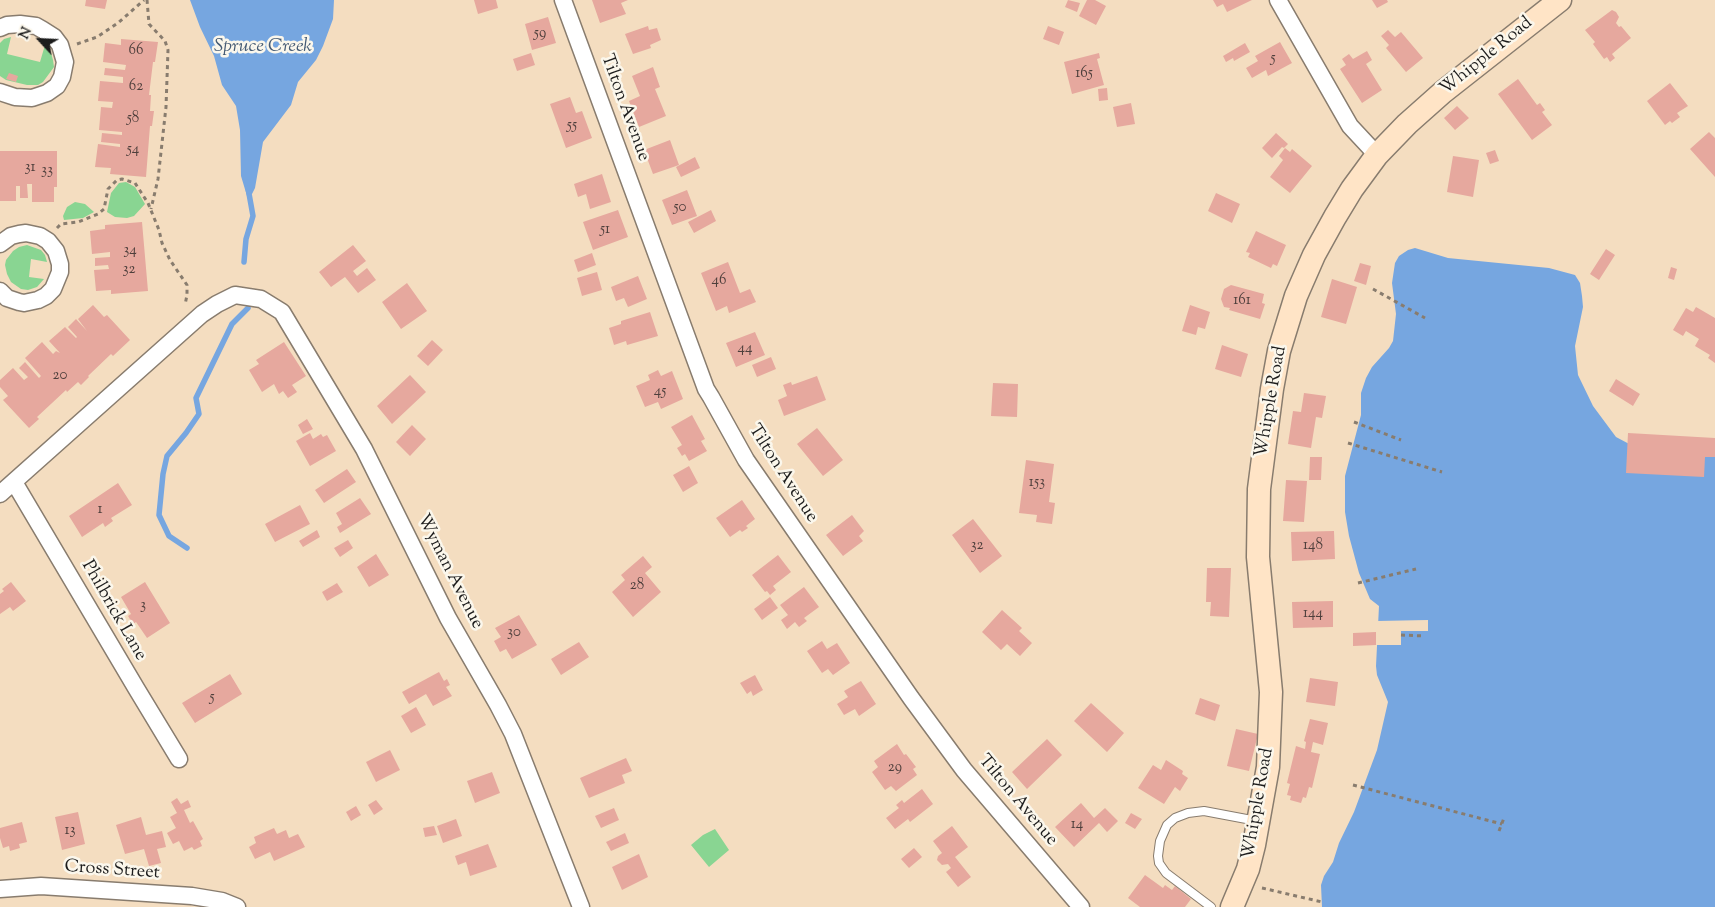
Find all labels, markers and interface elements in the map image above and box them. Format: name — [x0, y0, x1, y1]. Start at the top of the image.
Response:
street label: Whipple Road — [1436, 13, 1538, 101]
north arrow — [15, 15, 65, 65]
text: N — [15, 24, 38, 43]
house number: 59 — [534, 25, 546, 43]
water label: Spruce Creek — [214, 37, 312, 59]
house number: 66 — [129, 42, 143, 60]
house number: 5 — [1270, 50, 1276, 68]
street label: Tilton Avenue — [595, 52, 653, 164]
house number: 165 — [1075, 65, 1093, 83]
house number: 62 — [129, 78, 143, 96]
house number: 58 — [127, 110, 139, 128]
house number: 55 — [567, 117, 577, 135]
house number: 54 — [127, 141, 139, 159]
house number: 31 — [24, 159, 36, 177]
house number: 33 — [41, 162, 53, 180]
house number: 50 — [673, 199, 687, 217]
house number: 51 — [600, 221, 610, 239]
house number: 34 — [123, 242, 137, 260]
house number: 32 — [122, 261, 136, 279]
house number: 46 — [712, 272, 726, 290]
house number: 161 — [1233, 292, 1251, 310]
house number: 44 — [737, 340, 753, 358]
street label: Whipple Road — [1252, 345, 1292, 459]
house number: 20 — [53, 367, 67, 385]
house number: 45 — [654, 383, 666, 401]
street label: Tilton Avenue — [742, 421, 822, 527]
house number: 153 — [1029, 474, 1045, 492]
house number: 1 — [97, 501, 103, 519]
street label: Wyman Avenue — [411, 511, 487, 633]
house number: 32 — [970, 537, 984, 555]
house number: 148 — [1303, 537, 1323, 555]
street label: Philbrick Lane — [76, 557, 150, 665]
house number: 28 — [630, 577, 644, 595]
house number: 3 — [140, 597, 146, 615]
house number: 144 — [1303, 605, 1323, 623]
house number: 30 — [507, 624, 521, 642]
house number: 5 — [209, 689, 215, 707]
street label: Whipple Road — [1239, 747, 1279, 861]
street label: Tilton Avenue — [973, 751, 1061, 851]
house number: 29 — [888, 759, 902, 777]
house number: 14 — [1071, 816, 1083, 834]
house number: 13 — [64, 822, 76, 840]
street label: Cross Street — [64, 857, 160, 885]

